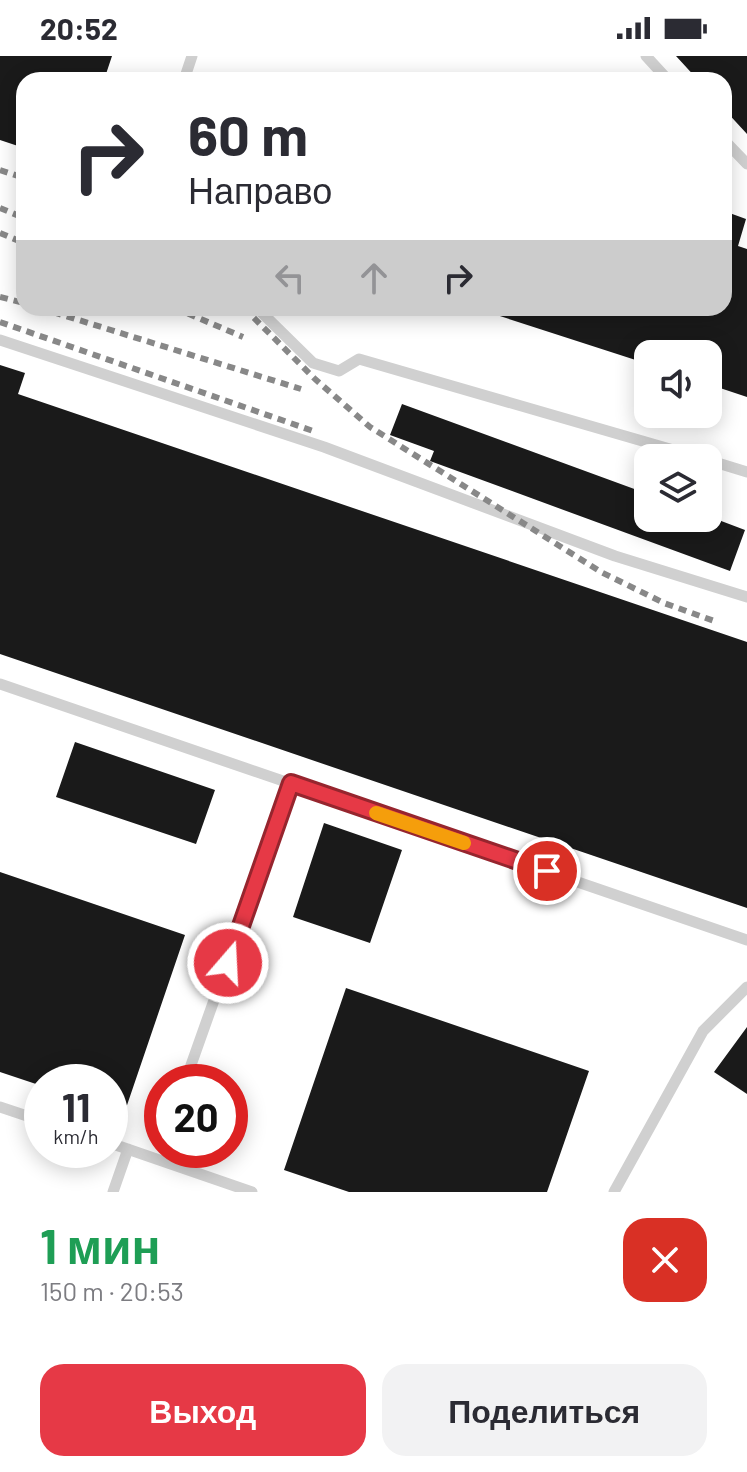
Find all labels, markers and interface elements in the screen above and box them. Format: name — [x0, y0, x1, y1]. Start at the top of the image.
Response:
text: 20:52 — [40, 10, 118, 46]
text: 60 m — [188, 100, 308, 167]
icon: right — [56, 104, 160, 208]
text: Направо — [188, 168, 332, 211]
icon: left — [268, 256, 312, 300]
icon: ahead — [352, 256, 396, 300]
icon: right — [436, 256, 480, 300]
map controls — [634, 340, 722, 532]
button: sound — [634, 340, 722, 428]
button: layers — [634, 444, 722, 532]
pin — [513, 837, 581, 905]
icon: arrive — [525, 849, 569, 893]
position arrow — [186, 921, 270, 1005]
speed limit sign: 20 — [144, 1064, 248, 1168]
text: 11 — [62, 1082, 90, 1130]
text: km/h — [53, 1124, 99, 1148]
text: 1 мин — [40, 1216, 161, 1274]
button: close — [623, 1218, 707, 1302]
text: 150 m · 20:53 — [40, 1275, 184, 1306]
button: Выход — [40, 1364, 366, 1456]
button: Поделиться — [382, 1364, 707, 1456]

